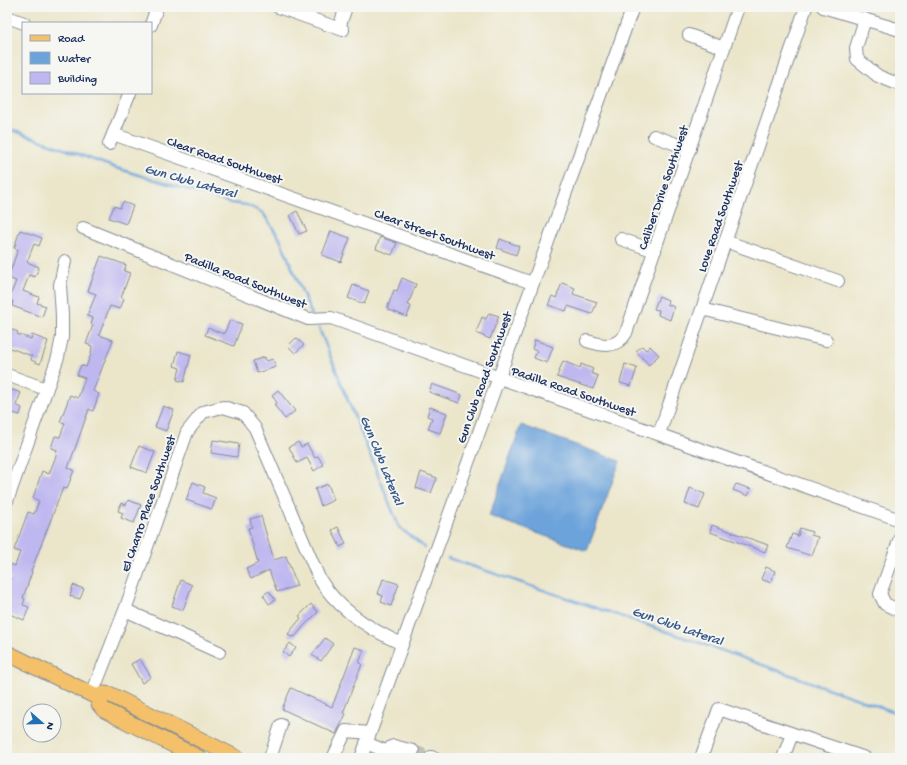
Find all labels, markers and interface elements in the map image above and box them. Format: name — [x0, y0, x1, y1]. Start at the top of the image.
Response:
legend — [22, 22, 152, 94]
text: Road — [58, 33, 85, 47]
text: Water — [58, 53, 92, 67]
text: Building — [57, 73, 97, 87]
street label: Caliber Drive Southwest — [636, 122, 693, 252]
street label: Clear Road Southwest — [165, 135, 285, 189]
street label: Love Road Southwest — [695, 158, 748, 274]
water label: Gun Club Lateral — [142, 161, 239, 204]
street label: Clear Street Southwest — [372, 207, 498, 265]
street label: Padilla Road Southwest — [181, 250, 310, 313]
street label: Gun Club Road Southwest — [455, 308, 517, 446]
street label: Padilla Road Southwest — [508, 364, 639, 421]
water label: Gun Club Lateral — [355, 414, 407, 509]
street label: El Charro Place Southwest — [119, 432, 180, 574]
water label: Gun Club Lateral — [630, 604, 726, 651]
north arrow — [22, 703, 62, 743]
text: N — [43, 720, 56, 731]

